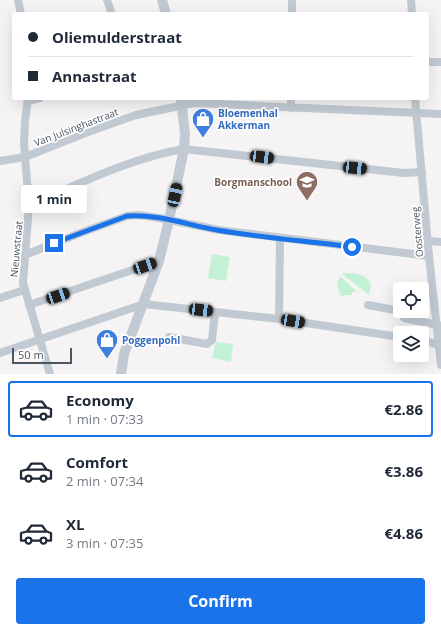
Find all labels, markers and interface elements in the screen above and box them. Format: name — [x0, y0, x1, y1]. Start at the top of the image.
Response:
text: Oliemulderstraat — [52, 27, 182, 47]
text: Annastraat — [52, 66, 137, 86]
street label: Van Julsinghastraat — [32, 104, 121, 150]
shop icon: Bloemenhal Akkerman — [190, 106, 216, 139]
place label: Bloemenhal Akkerman — [218, 106, 278, 132]
car — [249, 150, 275, 164]
car — [342, 161, 368, 175]
school or university icon: Borgmanschool — [294, 169, 320, 202]
place label: Borgmanschool — [214, 175, 292, 189]
car — [167, 182, 183, 208]
callout: 1 min — [21, 185, 87, 213]
text: 1 min — [36, 190, 72, 208]
street label: Oosterweg — [408, 206, 426, 258]
street label: Nieuwstraat — [7, 220, 25, 278]
route end — [45, 234, 63, 252]
route start — [343, 238, 361, 256]
car — [132, 256, 158, 276]
map controls — [393, 282, 429, 362]
button: locate — [393, 282, 429, 318]
car — [45, 286, 71, 306]
car — [188, 303, 214, 317]
car — [280, 313, 306, 329]
button: layers — [393, 326, 429, 362]
shop icon: Poggenpohl — [94, 327, 120, 360]
place label: Poggenpohl — [122, 333, 180, 347]
scale bar — [12, 346, 72, 365]
text: 50 m — [18, 347, 44, 362]
text: Economy — [66, 390, 134, 410]
icon: car — [18, 391, 54, 427]
text: €2.86 — [384, 399, 423, 419]
text: 1 min · 07:33 — [66, 410, 143, 428]
text: Comfort — [66, 452, 128, 472]
icon: car — [18, 453, 54, 489]
text: €3.86 — [384, 461, 423, 481]
text: 2 min · 07:34 — [66, 472, 143, 490]
text: XL — [66, 514, 84, 534]
icon: car — [18, 515, 54, 551]
text: €4.86 — [384, 523, 423, 543]
text: 3 min · 07:35 — [66, 534, 143, 552]
button: Confirm — [16, 578, 425, 624]

